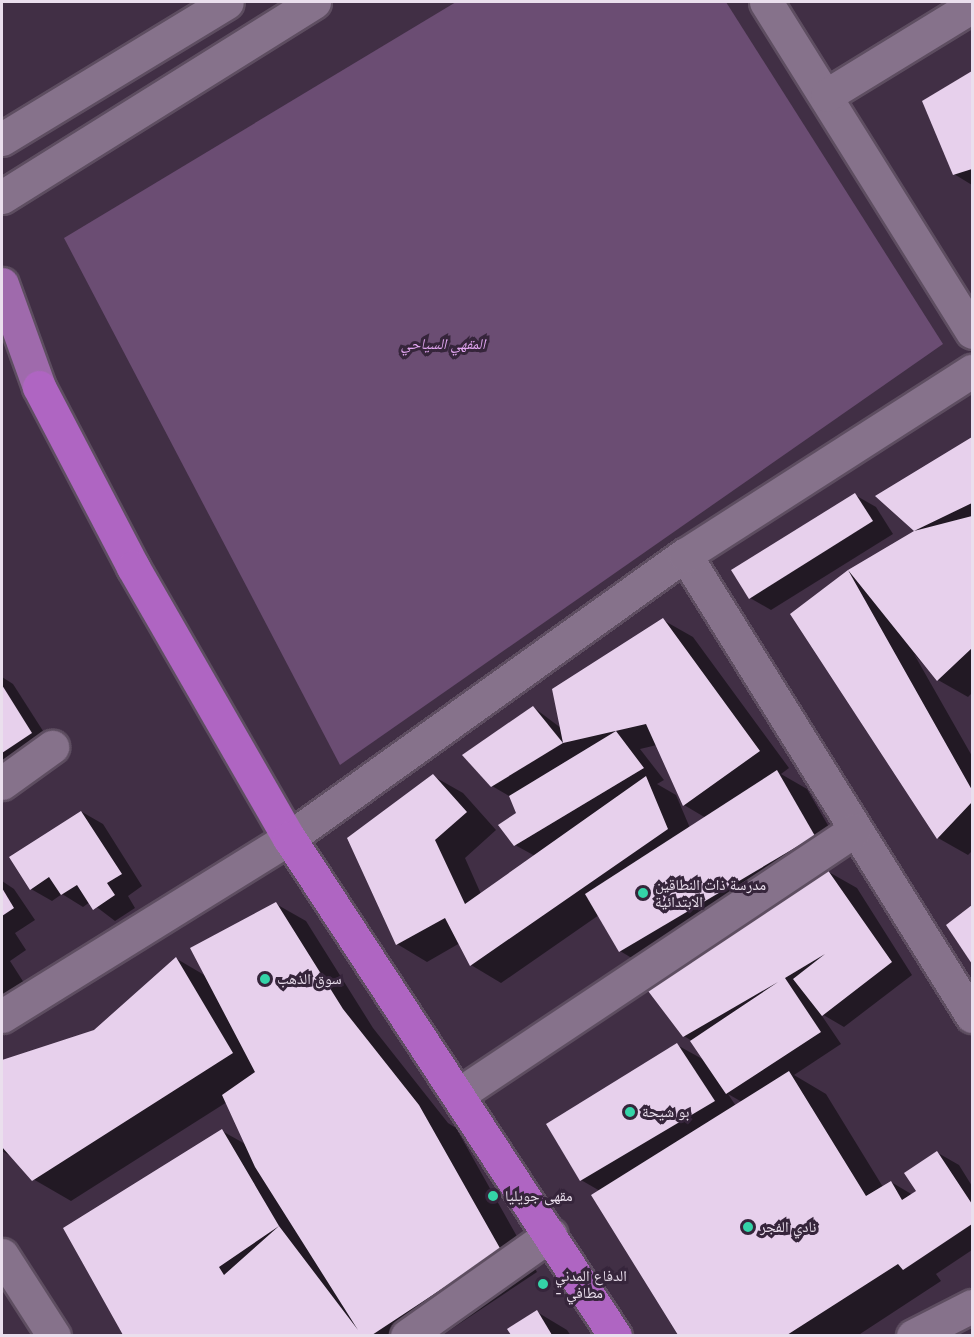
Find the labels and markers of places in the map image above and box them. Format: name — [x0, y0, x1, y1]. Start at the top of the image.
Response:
place label: مدرسة ذات النطاقين الابتدائية — [655, 875, 766, 910]
marker: مدرسة ذات النطاقين الابتدائية — [636, 886, 650, 900]
place label: سوق الذهب — [277, 970, 342, 988]
marker: سوق الذهب — [258, 972, 272, 986]
place label: بو شيحة — [642, 1103, 689, 1121]
marker: بو شيحة — [623, 1105, 637, 1119]
place label: مقهى جويليا — [505, 1187, 573, 1205]
marker: مقهى جويليا — [486, 1189, 500, 1203]
place label: نادي الفجر — [760, 1218, 816, 1236]
marker: نادي الفجر — [741, 1220, 755, 1234]
place label: الدفاع المدني - مطافي — [555, 1266, 627, 1301]
marker: الدفاع المدني - مطافي — [536, 1277, 550, 1291]

